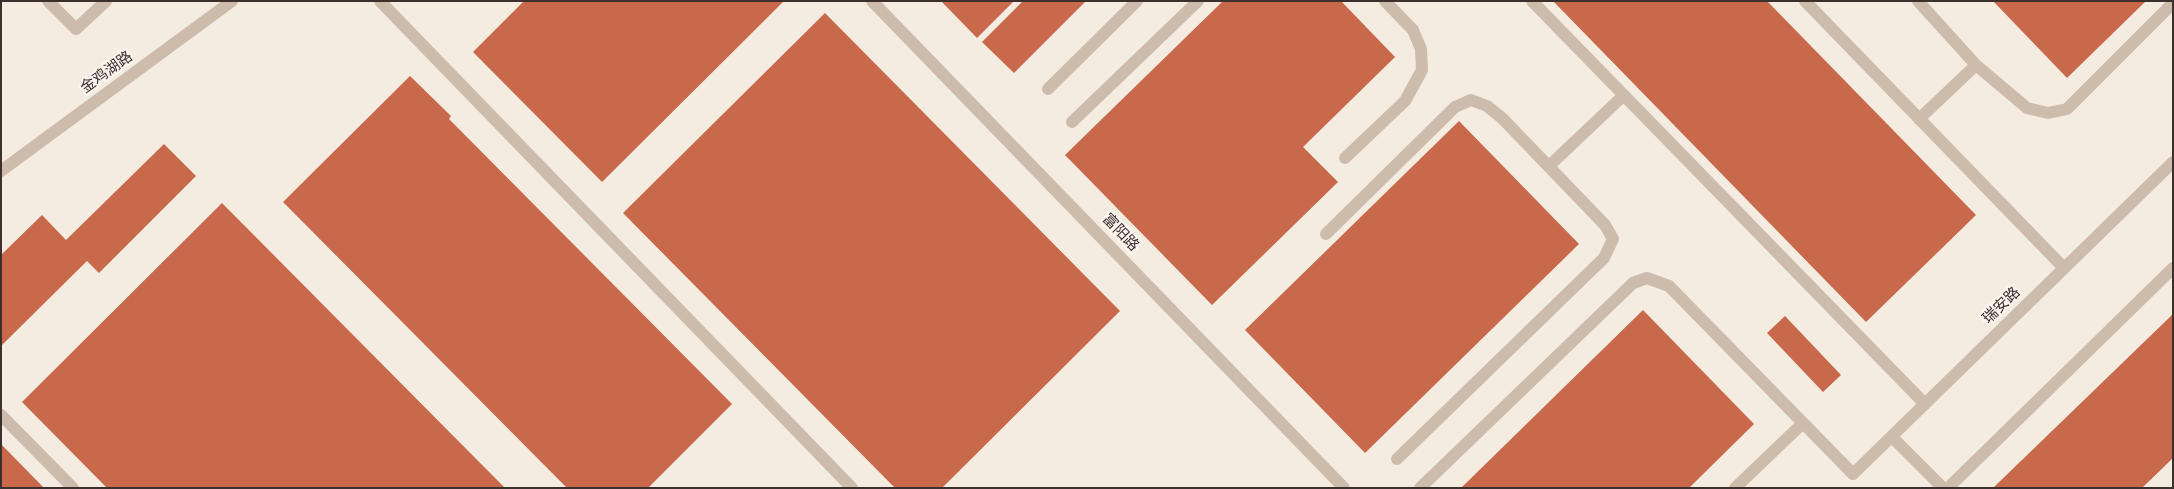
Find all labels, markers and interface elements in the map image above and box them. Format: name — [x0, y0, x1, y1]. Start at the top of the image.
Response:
street label: 金鸡湖路 — [77, 48, 137, 98]
street label: 富阳路 — [1098, 211, 1142, 255]
street label: 瑞安路 — [1980, 284, 2024, 328]

